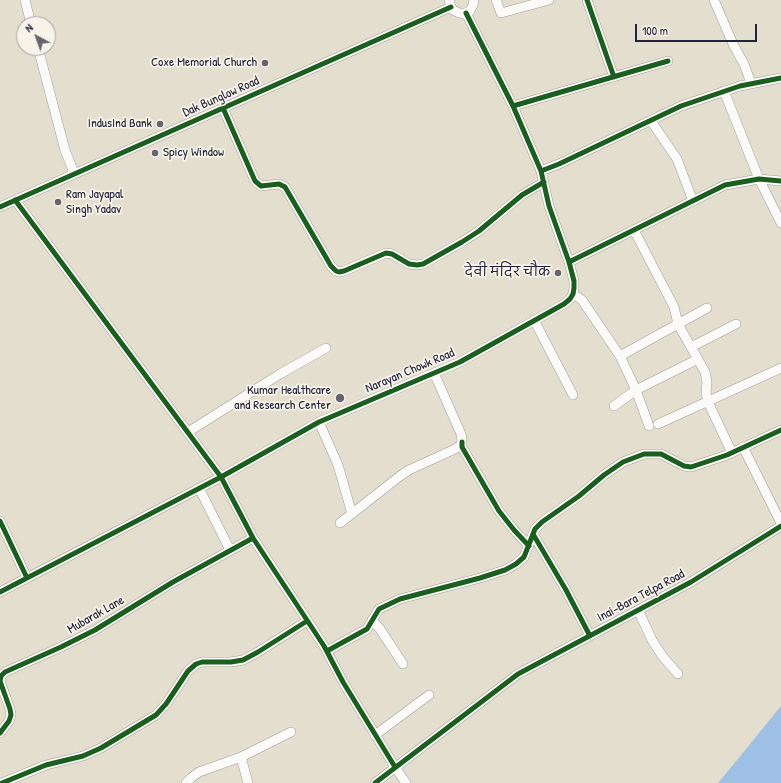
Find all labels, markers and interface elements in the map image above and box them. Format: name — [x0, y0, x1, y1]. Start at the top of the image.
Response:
north arrow — [16, 16, 56, 56]
scale bar — [637, 16, 759, 42]
text: N — [22, 20, 36, 35]
text: 100 m — [642, 22, 668, 39]
place label: Coxe Memorial Church — [151, 55, 257, 71]
marker: Coxe Memorial Church — [260, 58, 270, 68]
street label: Dak Bunglow Road — [180, 73, 262, 121]
place label: IndusInd Bank — [88, 116, 152, 132]
marker: IndusInd Bank — [155, 119, 165, 129]
place label: Spicy Window — [163, 145, 224, 161]
marker: Spicy Window — [150, 148, 160, 158]
place label: Ram Jayapal Singh Yadav — [66, 187, 123, 218]
marker: Ram Jayapal Singh Yadav — [53, 197, 63, 207]
place label: देवी मंदिर चौक — [464, 265, 550, 281]
marker: देवी मंदिर चौक — [553, 268, 563, 278]
street label: Narayan Chowk Road — [363, 345, 457, 397]
place label: Kumar Healthcare and Research Center — [234, 383, 331, 414]
marker: Kumar Healthcare and Research Center — [334, 392, 346, 404]
street label: Inai-Bara Telpa Road — [595, 566, 687, 626]
street label: Mubarak Lane — [65, 593, 127, 637]

